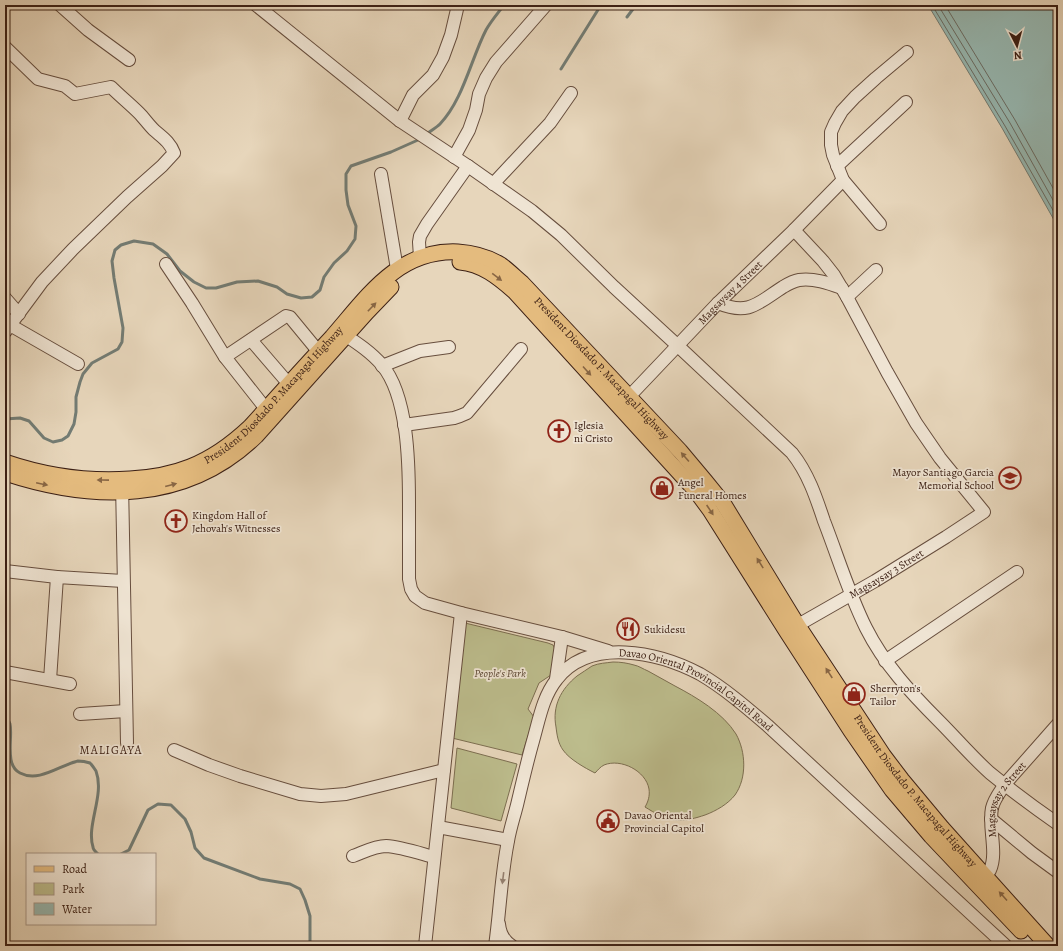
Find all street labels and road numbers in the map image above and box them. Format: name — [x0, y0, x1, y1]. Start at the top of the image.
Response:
street label: Magsaysay 4 Street — [695, 257, 766, 328]
street label: President Diosdado P. Macapagal Highway — [531, 294, 673, 443]
street label: President Diosdado P. Macapagal Highway — [201, 323, 346, 467]
street label: Magsaysay 3 Street — [846, 546, 927, 602]
street label: Davao Oriental Provincial Capitol Road — [618, 645, 776, 735]
street label: President Diosdado P. Macapagal Highway — [850, 712, 980, 870]
street label: Magsaysay 2 Street — [984, 758, 1030, 838]

